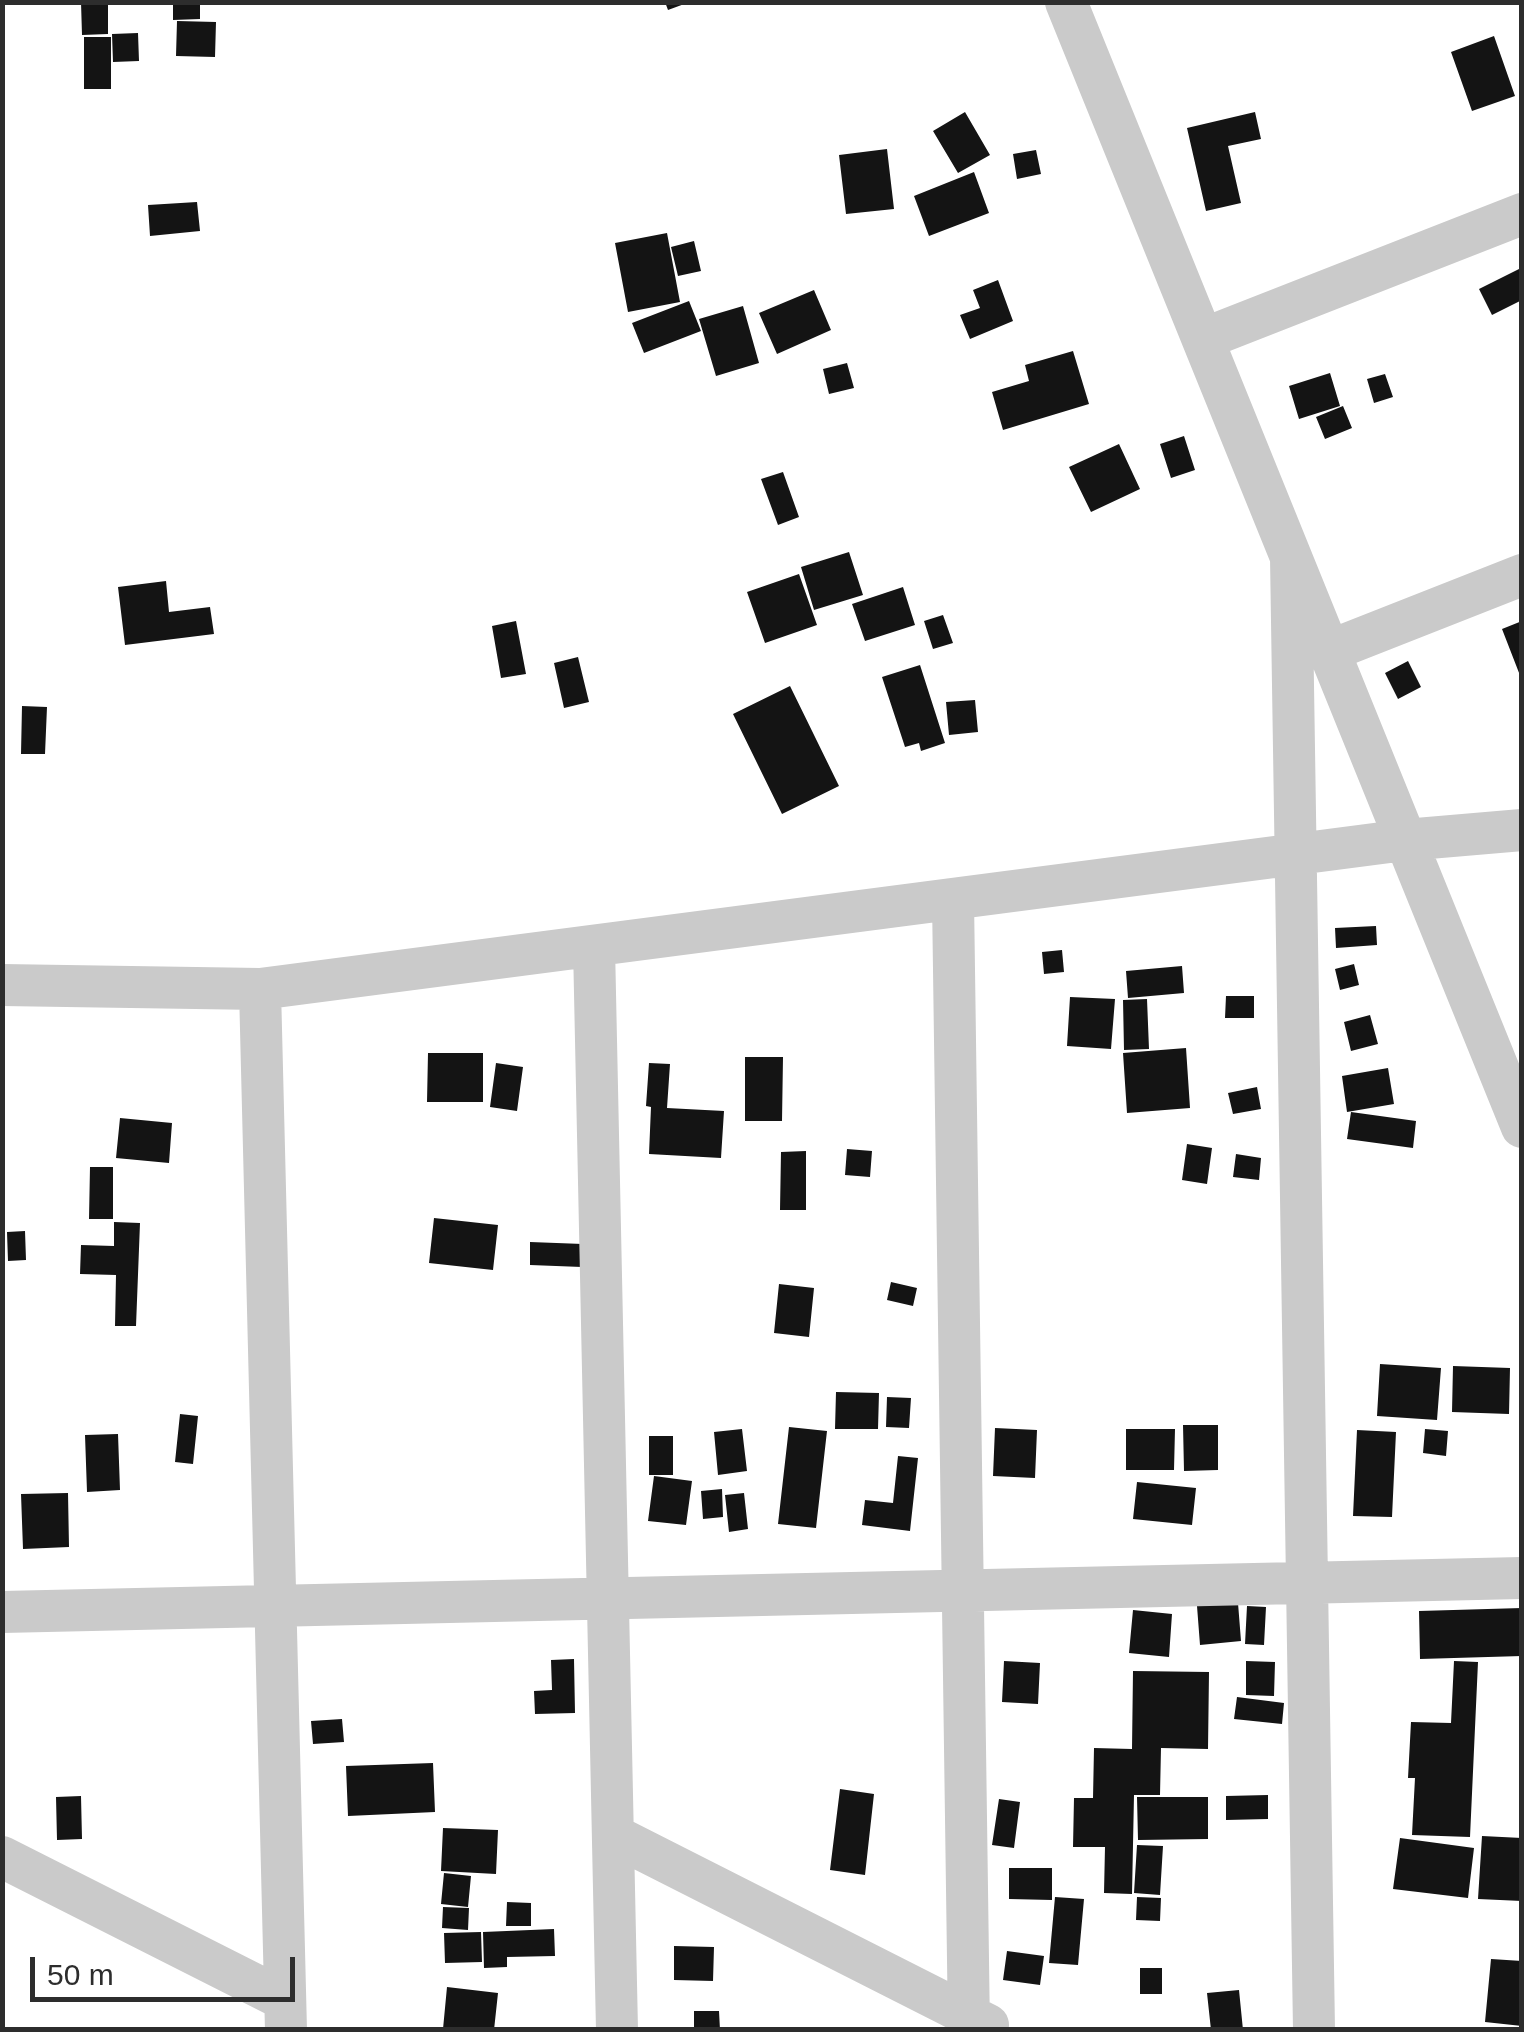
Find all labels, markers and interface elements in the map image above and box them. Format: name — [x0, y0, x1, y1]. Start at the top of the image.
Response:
scale bar — [35, 1937, 300, 1999]
text: 50 m — [47, 1958, 114, 1991]

